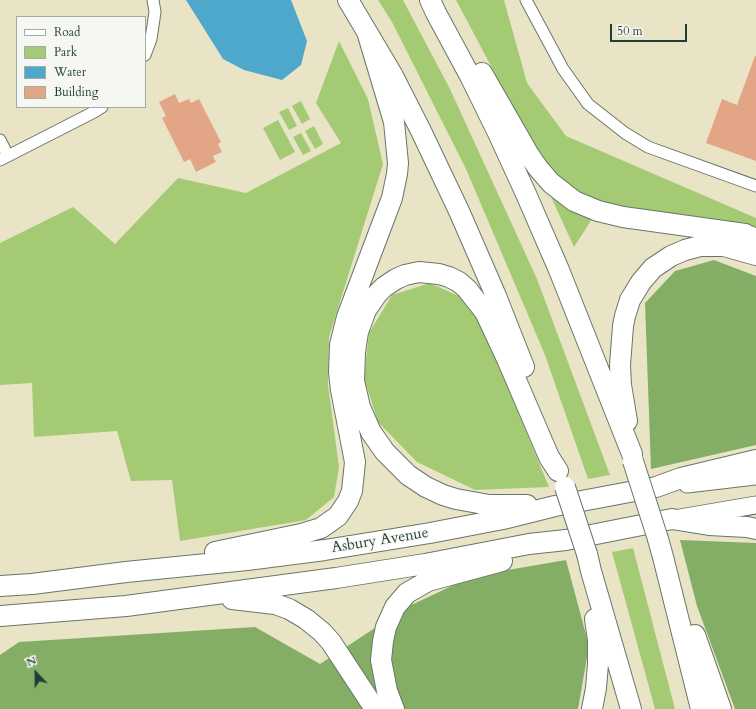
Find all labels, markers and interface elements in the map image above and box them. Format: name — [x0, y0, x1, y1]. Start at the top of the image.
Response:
legend — [16, 16, 146, 108]
scale bar — [612, 16, 689, 42]
text: 50 m — [617, 23, 643, 39]
text: Road — [54, 24, 80, 40]
text: Park — [54, 44, 77, 60]
text: Water — [54, 64, 86, 80]
text: Building — [54, 84, 98, 100]
street label: Asbury Avenue — [330, 524, 430, 558]
north arrow — [16, 653, 56, 693]
text: N — [24, 653, 39, 670]

